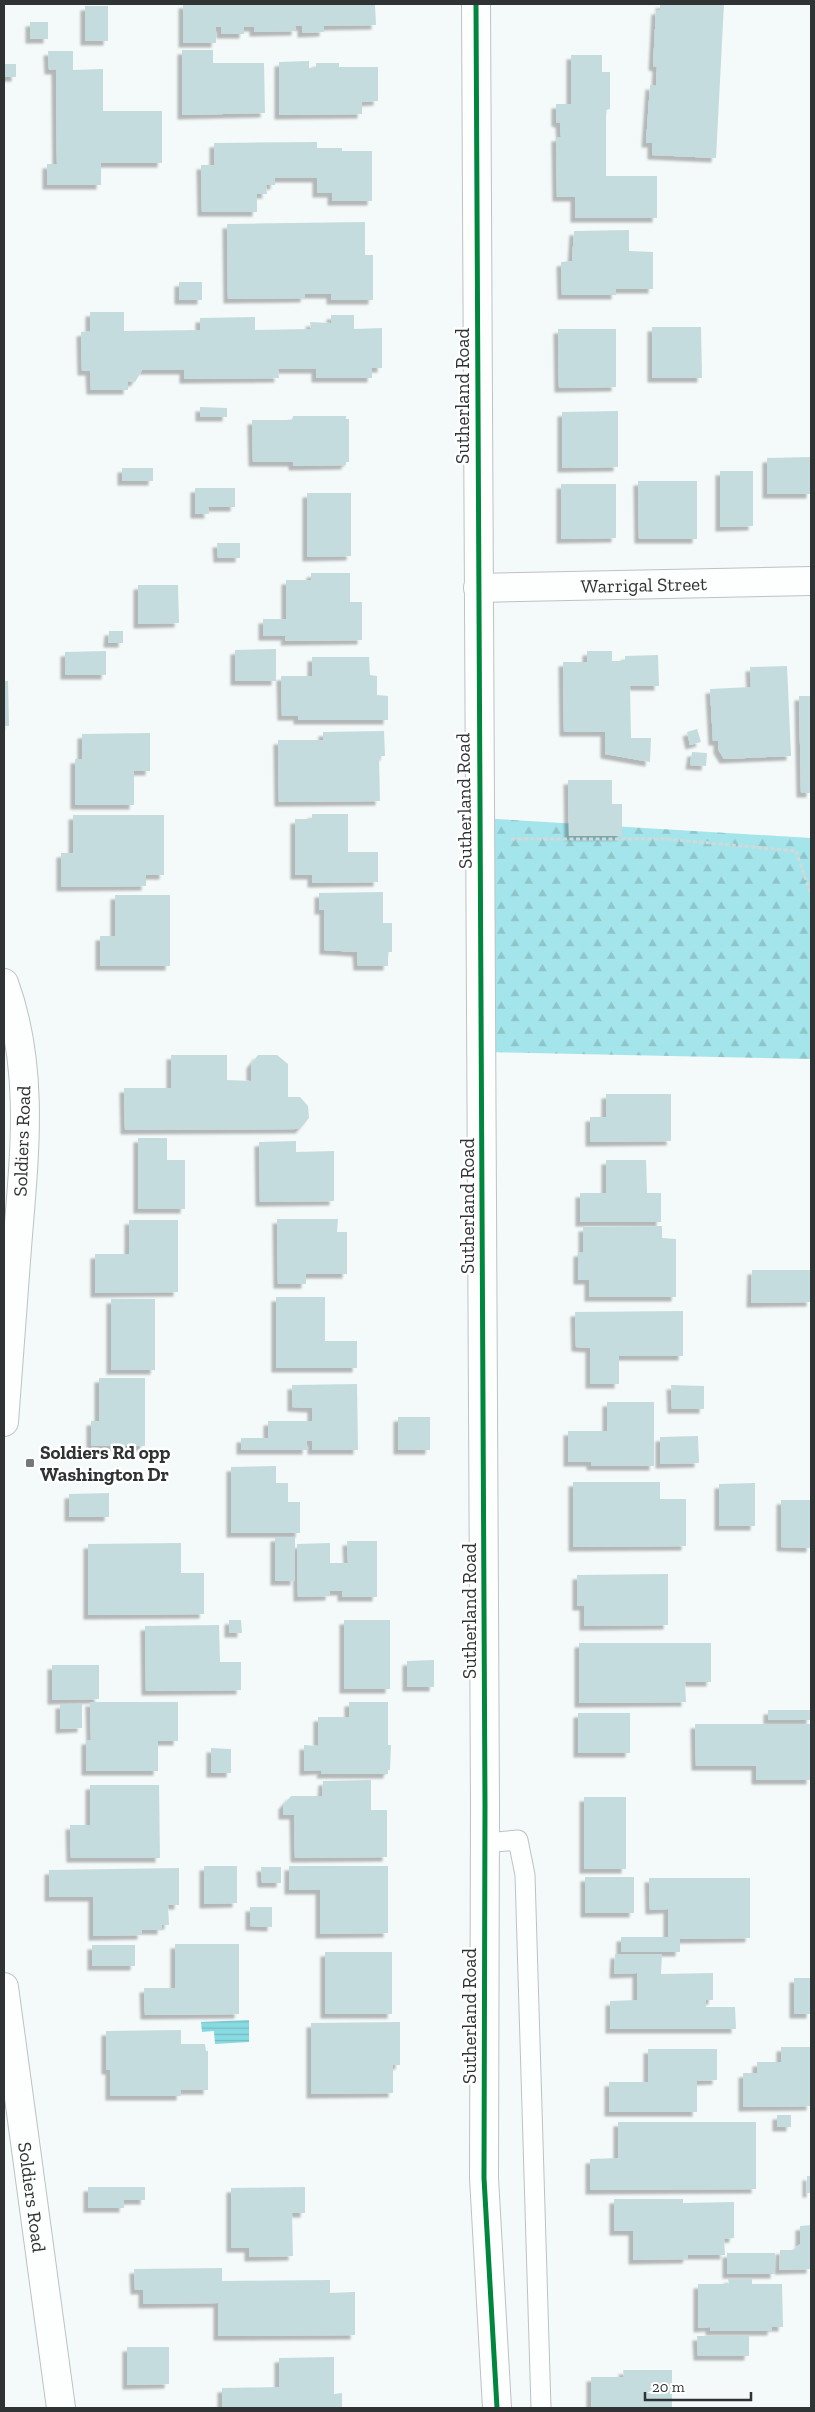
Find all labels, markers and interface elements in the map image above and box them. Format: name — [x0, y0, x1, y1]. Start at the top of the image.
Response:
street label: Sutherland Road — [451, 327, 474, 464]
street label: Warrigal Street — [580, 572, 707, 597]
street label: Sutherland Road — [451, 732, 477, 869]
street label: Soldiers Road — [9, 1085, 35, 1197]
street label: Sutherland Road — [456, 1137, 479, 1274]
place label: Soldiers Rd opp Washington Dr — [40, 1441, 170, 1486]
marker: Soldiers Rd opp Washington Dr — [24, 1457, 36, 1469]
street label: Sutherland Road — [458, 1542, 481, 1679]
street label: Sutherland Road — [458, 1947, 481, 2084]
street label: Soldiers Road — [14, 2140, 51, 2254]
scale bar — [645, 2370, 751, 2402]
text: 20 m — [652, 2378, 685, 2396]

